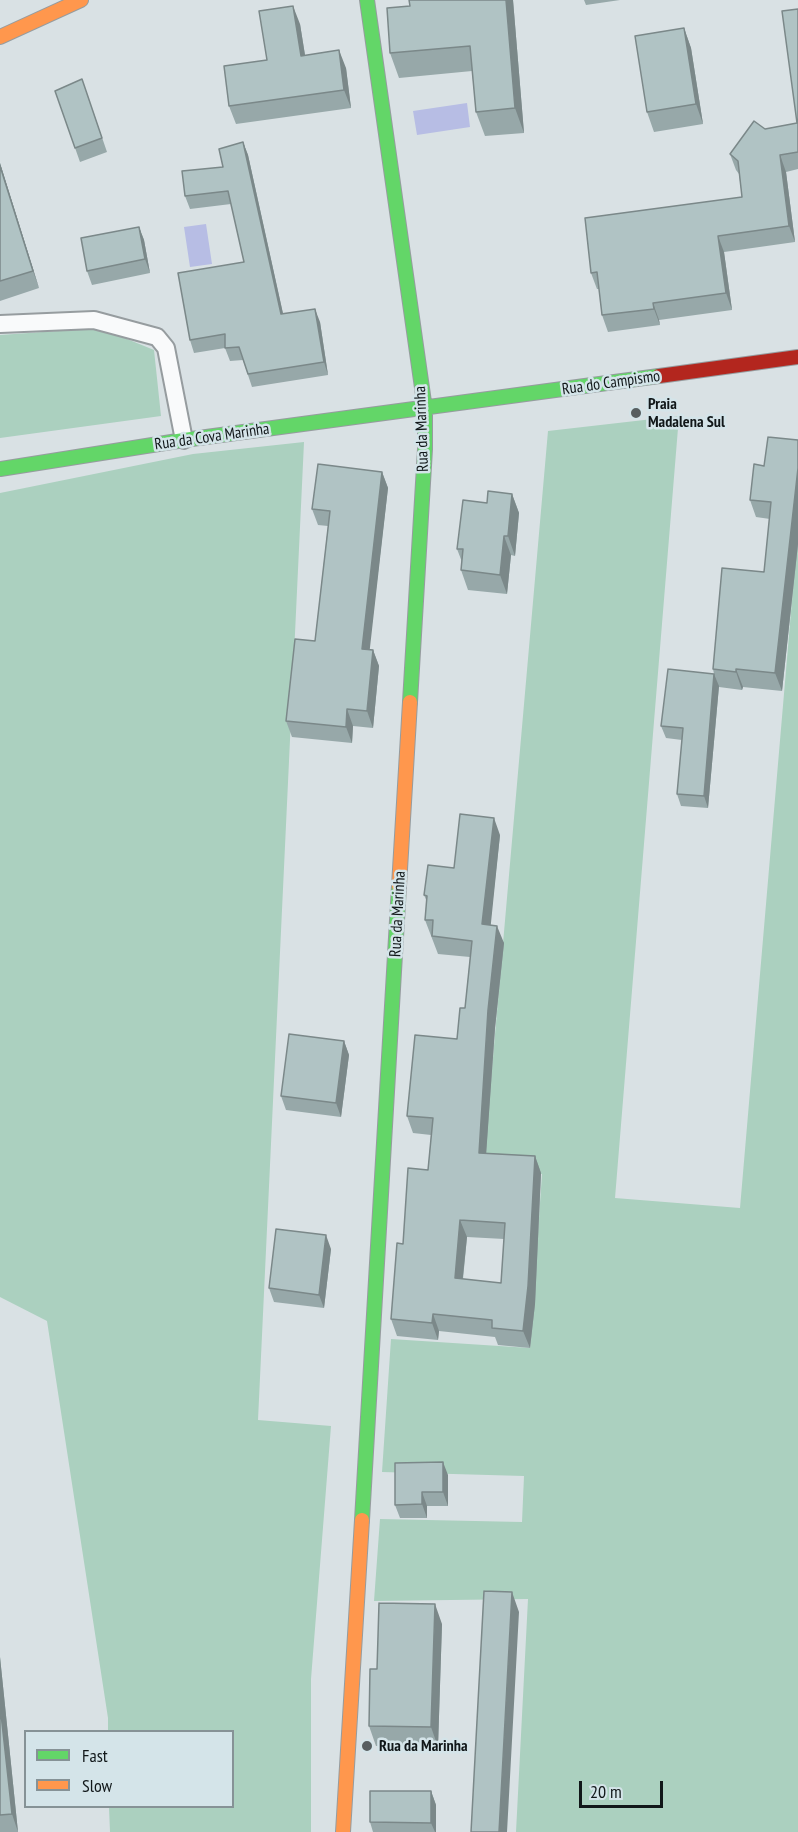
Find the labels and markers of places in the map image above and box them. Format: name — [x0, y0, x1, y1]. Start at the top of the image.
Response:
place label: Praia Madalena Sul — [648, 394, 725, 432]
marker: Praia Madalena Sul — [629, 406, 643, 420]
place label: Rua da Marinha — [379, 1736, 468, 1756]
marker: Rua da Marinha — [360, 1739, 374, 1753]

